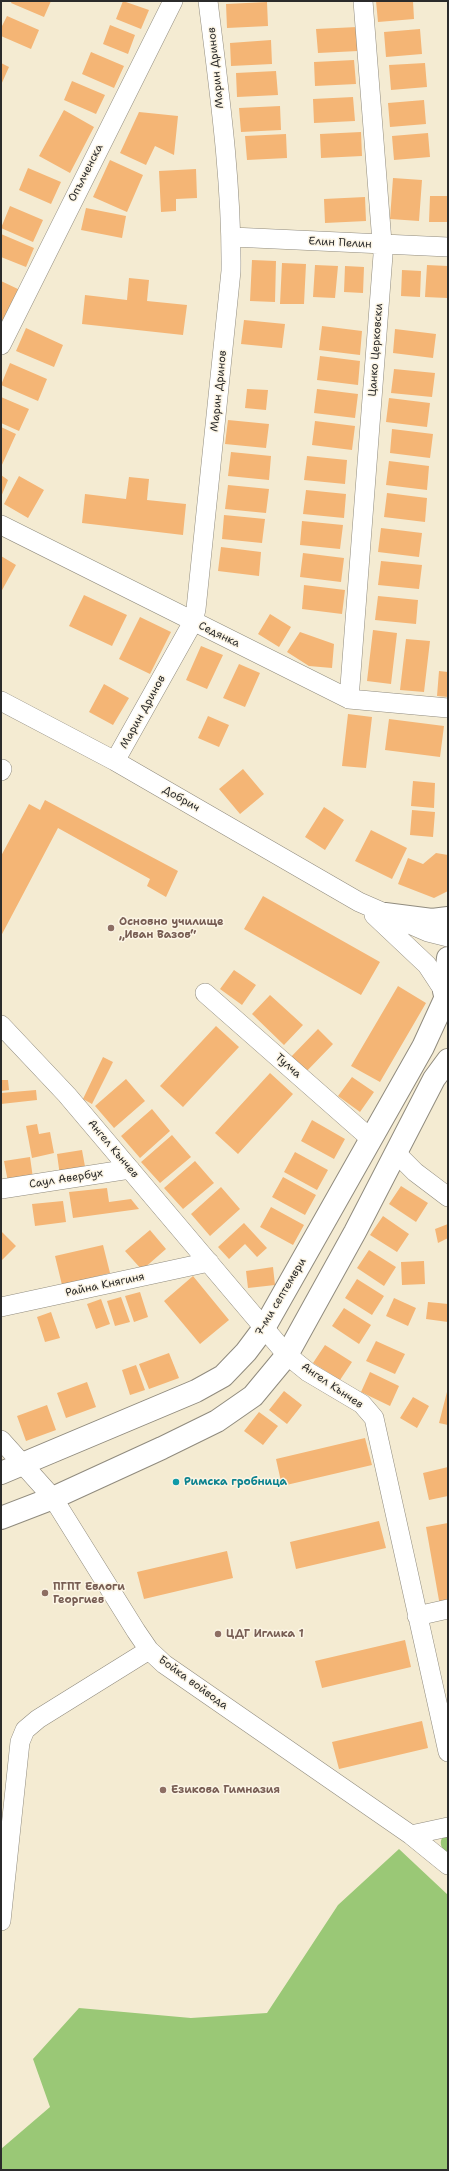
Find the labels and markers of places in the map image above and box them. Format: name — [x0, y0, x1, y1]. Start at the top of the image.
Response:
place label: Основно училище „Иван Вазов“ — [119, 915, 224, 941]
marker: Основно училище „Иван Вазов“ — [106, 923, 116, 933]
place label: Римска гробница — [184, 1475, 287, 1489]
marker: Римска гробница — [171, 1477, 181, 1487]
place label: ПГПТ Евлоги Георгиев — [53, 1580, 125, 1606]
marker: ПГПТ Евлоги Георгиев — [40, 1588, 50, 1598]
place label: ЦДГ Иглика 1 — [226, 1627, 304, 1641]
marker: ЦДГ Иглика 1 — [213, 1629, 223, 1639]
place label: Езикова Гимназия — [171, 1783, 280, 1797]
marker: Езикова Гимназия — [158, 1785, 168, 1795]

